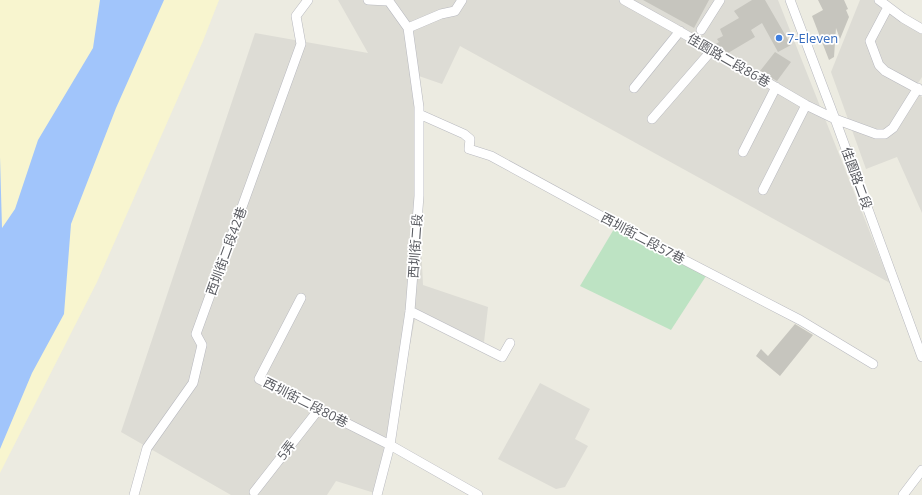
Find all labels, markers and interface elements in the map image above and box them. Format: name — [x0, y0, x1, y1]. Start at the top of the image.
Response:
street label: 佳園路二段86巷 — [684, 29, 774, 91]
place label: 7-Eleven — [787, 29, 838, 47]
marker: 7-Eleven — [774, 33, 784, 43]
street label: 佳園路二段 — [837, 144, 877, 212]
street label: 西圳街二段42巷 — [202, 204, 250, 298]
street label: 西圳街二段57巷 — [598, 208, 688, 268]
street label: 西圳街二段 — [404, 213, 426, 279]
street label: 西圳街二段80巷 — [261, 373, 351, 431]
street label: 5弄 — [273, 436, 299, 464]

